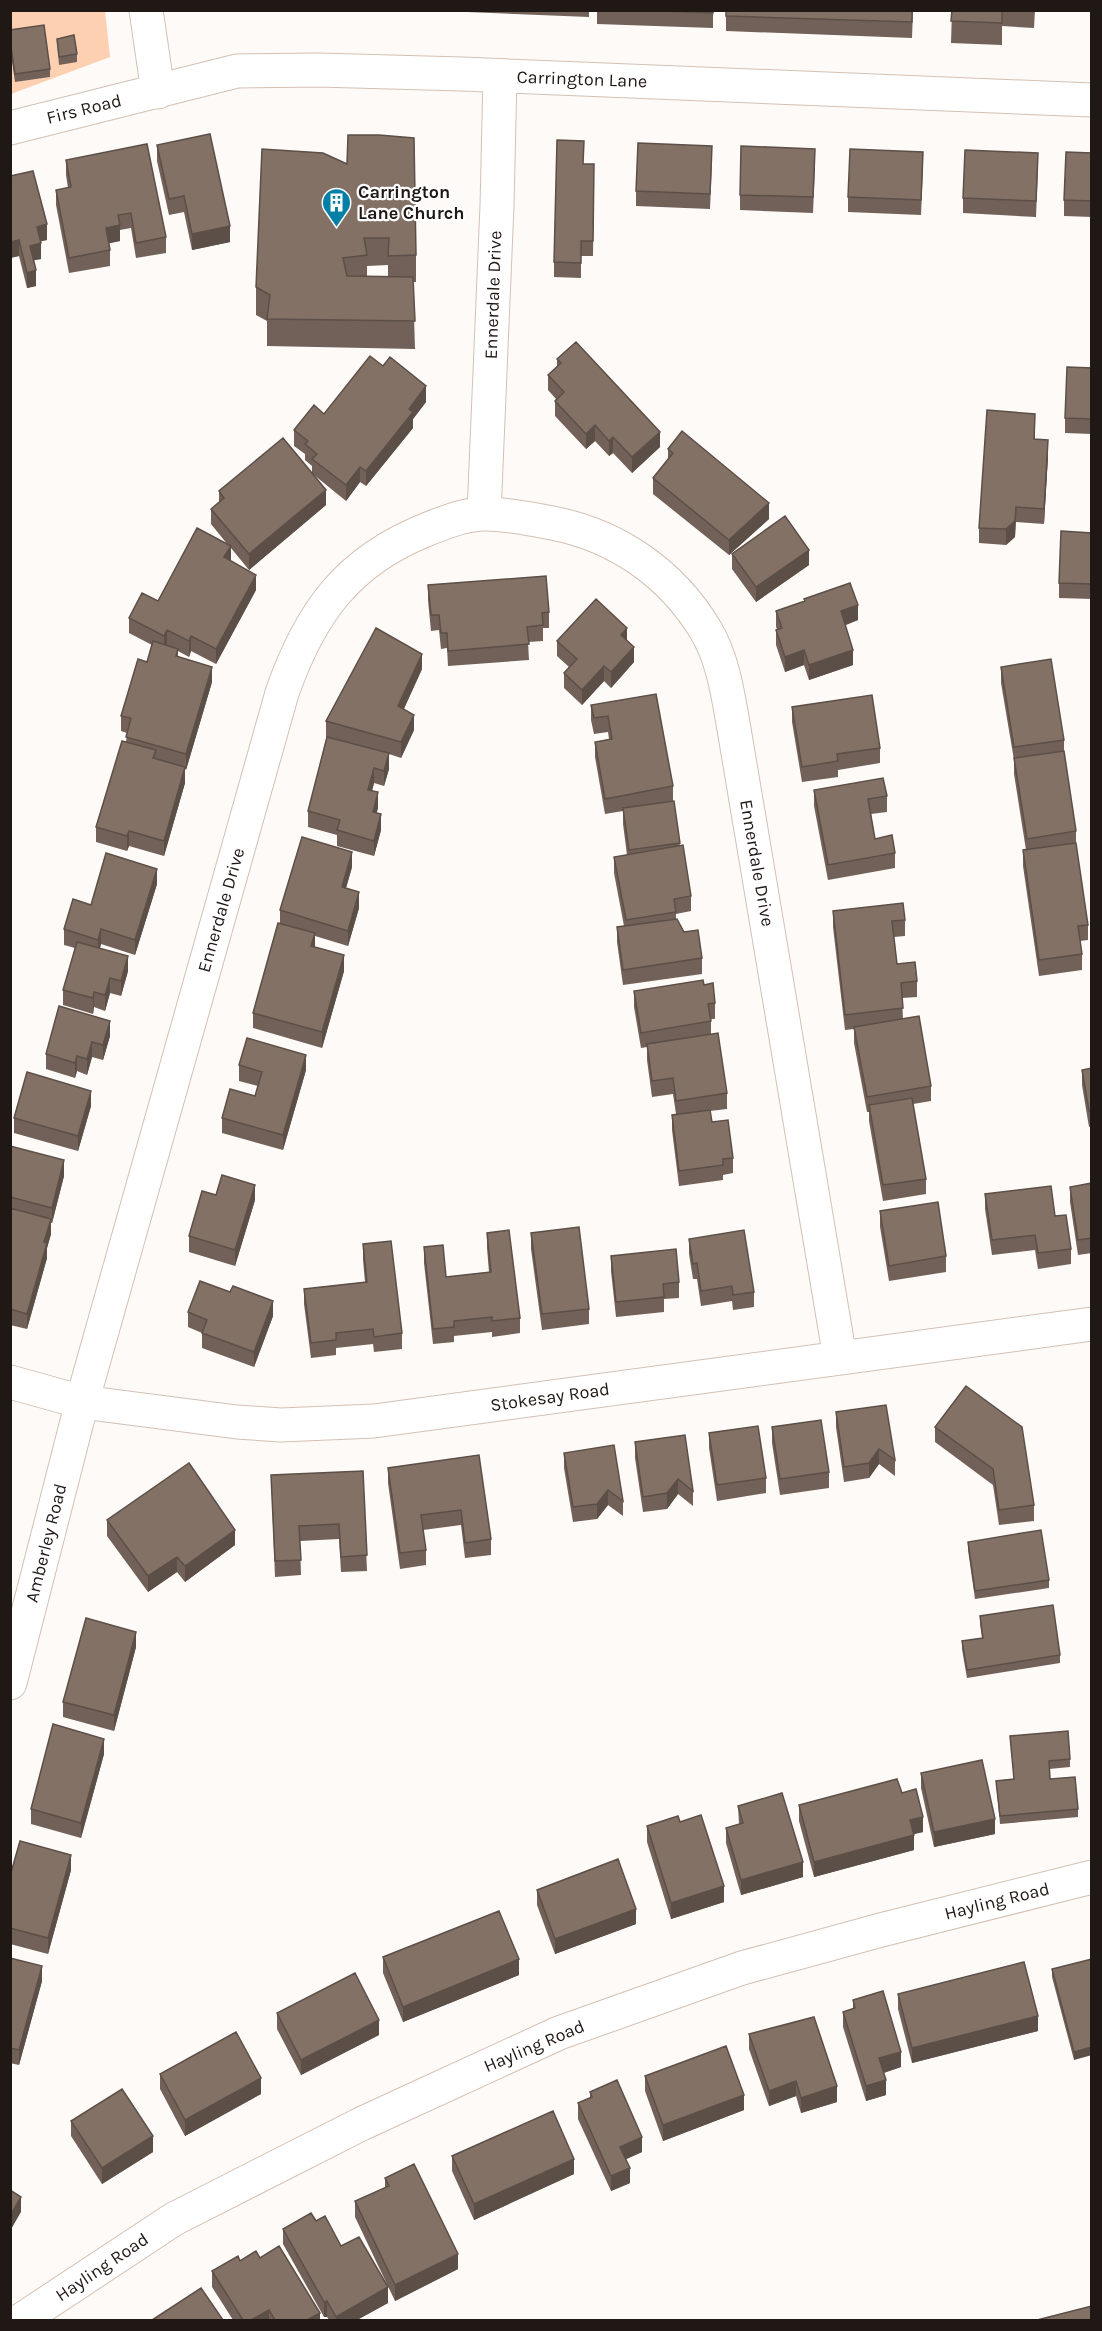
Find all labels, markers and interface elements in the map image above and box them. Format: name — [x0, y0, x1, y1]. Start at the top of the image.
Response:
street label: Carrington Lane — [516, 66, 648, 92]
street label: Firs Road — [44, 89, 124, 129]
place label: Carrington Lane Church — [358, 181, 464, 224]
building icon: Carrington Lane Church — [321, 186, 353, 228]
street label: Ennerdale Drive — [480, 230, 506, 360]
street label: Ennerdale Drive — [735, 798, 779, 928]
street label: Ennerdale Drive — [193, 845, 249, 975]
street label: Stokesay Road — [489, 1378, 611, 1416]
street label: Amberley Road — [21, 1481, 71, 1605]
street label: Hayling Road — [942, 1877, 1052, 1925]
street label: Hayling Road — [480, 2015, 588, 2077]
street label: Hayling Road — [51, 2228, 153, 2306]

